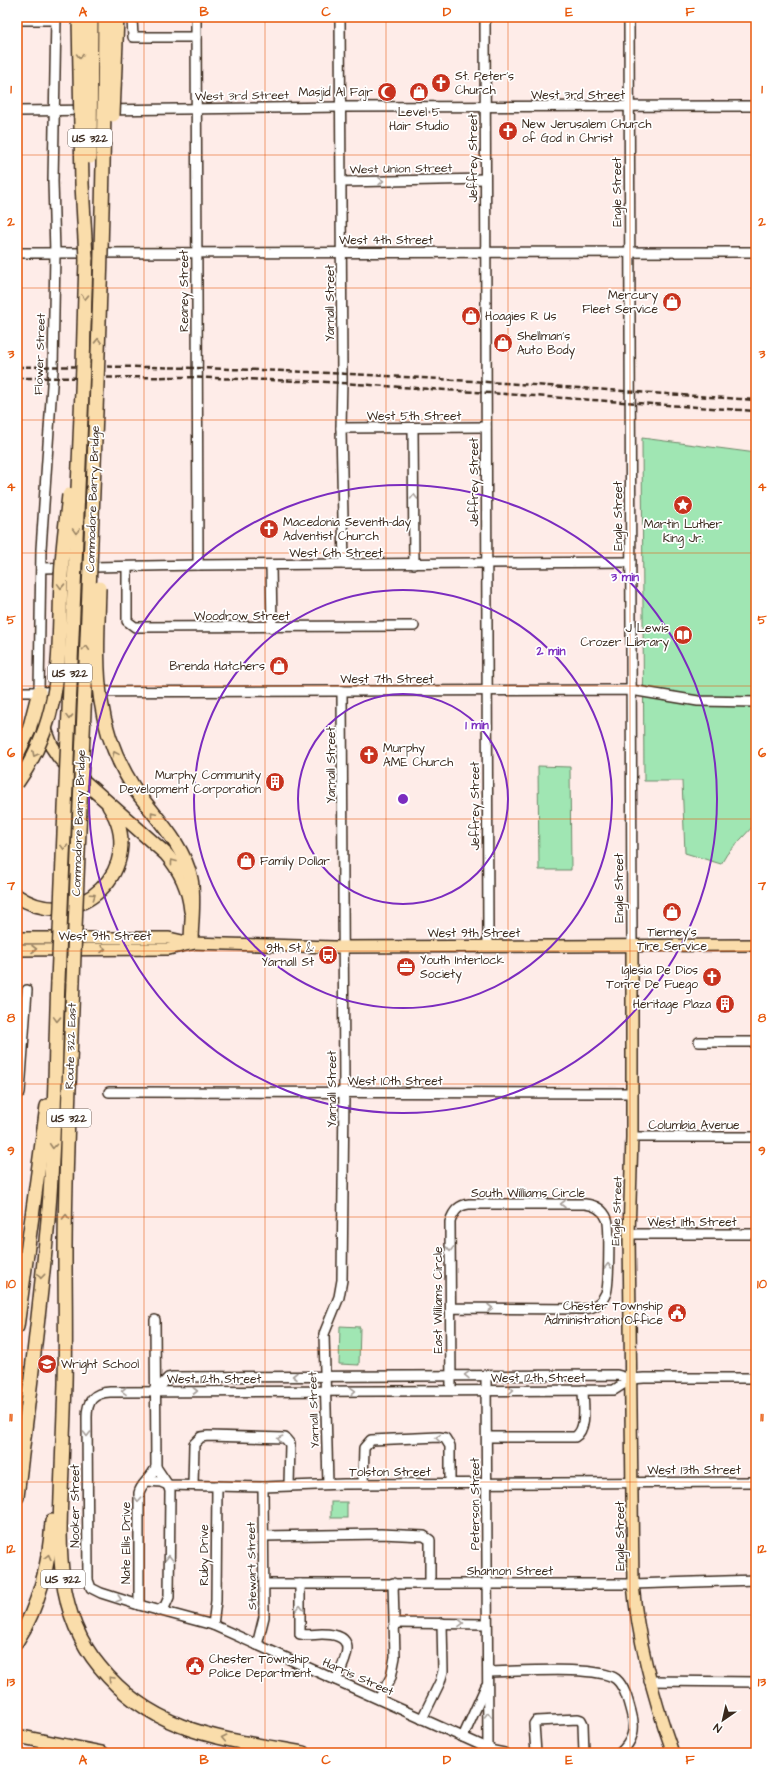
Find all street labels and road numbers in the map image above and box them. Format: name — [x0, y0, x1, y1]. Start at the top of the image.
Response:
street label: West 3rd Street — [195, 87, 289, 105]
street label: West 3rd Street — [531, 87, 625, 104]
street label: Jeffrey Street — [465, 114, 483, 202]
road number: US 322 — [68, 129, 112, 147]
street label: Engle Street — [609, 157, 627, 227]
street label: West Union Street — [350, 160, 453, 178]
street label: West 4th Street — [339, 232, 433, 249]
street label: Reaney Street — [176, 250, 194, 332]
street label: Yarnall Street — [322, 264, 339, 341]
street label: Flower Street — [30, 313, 50, 395]
street label: West 5th Street — [367, 408, 461, 425]
street label: Commodore Barry Bridge — [82, 425, 105, 573]
street label: Jeffrey Street — [466, 438, 484, 526]
street label: Engle Street — [610, 481, 628, 551]
street label: West 6th Street — [289, 545, 383, 562]
street label: Woodrow Street — [194, 608, 290, 625]
road number: US 322 — [48, 664, 92, 682]
street label: West 7th Street — [340, 671, 434, 688]
street label: Yarnall Street — [323, 726, 340, 803]
street label: Commodore Barry Bridge — [68, 749, 91, 897]
street label: Jeffrey Street — [467, 762, 485, 850]
street label: Engle Street — [611, 853, 629, 923]
street label: West 9th Street — [428, 925, 521, 942]
street label: West 9th Street — [59, 928, 152, 945]
street label: Route 322 East — [61, 1002, 81, 1089]
street label: Yarnall Street — [324, 1050, 341, 1127]
street label: West 10th Street — [347, 1073, 443, 1090]
road number: US 322 — [47, 1109, 91, 1127]
street label: Columbia Avenue — [648, 1117, 740, 1134]
street label: Engle Street — [607, 1176, 628, 1246]
street label: South Williams Circle — [471, 1185, 586, 1202]
street label: West 11th Street — [647, 1214, 737, 1231]
street label: East Williams Circle — [430, 1246, 447, 1353]
street label: West 12th Street — [491, 1370, 585, 1387]
street label: West 12th Street — [167, 1371, 261, 1388]
street label: Yarnall Street — [304, 1371, 324, 1449]
street label: Peterson Street — [467, 1458, 484, 1550]
street label: West 13th Street — [647, 1462, 741, 1479]
street label: Nooker Street — [67, 1464, 84, 1548]
street label: Tolston Street — [349, 1464, 431, 1481]
street label: Nate Ellis Drive — [118, 1501, 135, 1584]
street label: Engle Street — [612, 1501, 630, 1571]
street label: Stewart Street — [243, 1522, 261, 1610]
street label: Ruby Drive — [196, 1524, 214, 1586]
street label: Shannon Street — [467, 1563, 553, 1580]
road number: US 322 — [41, 1570, 85, 1588]
street label: Harris Street — [320, 1654, 396, 1700]

